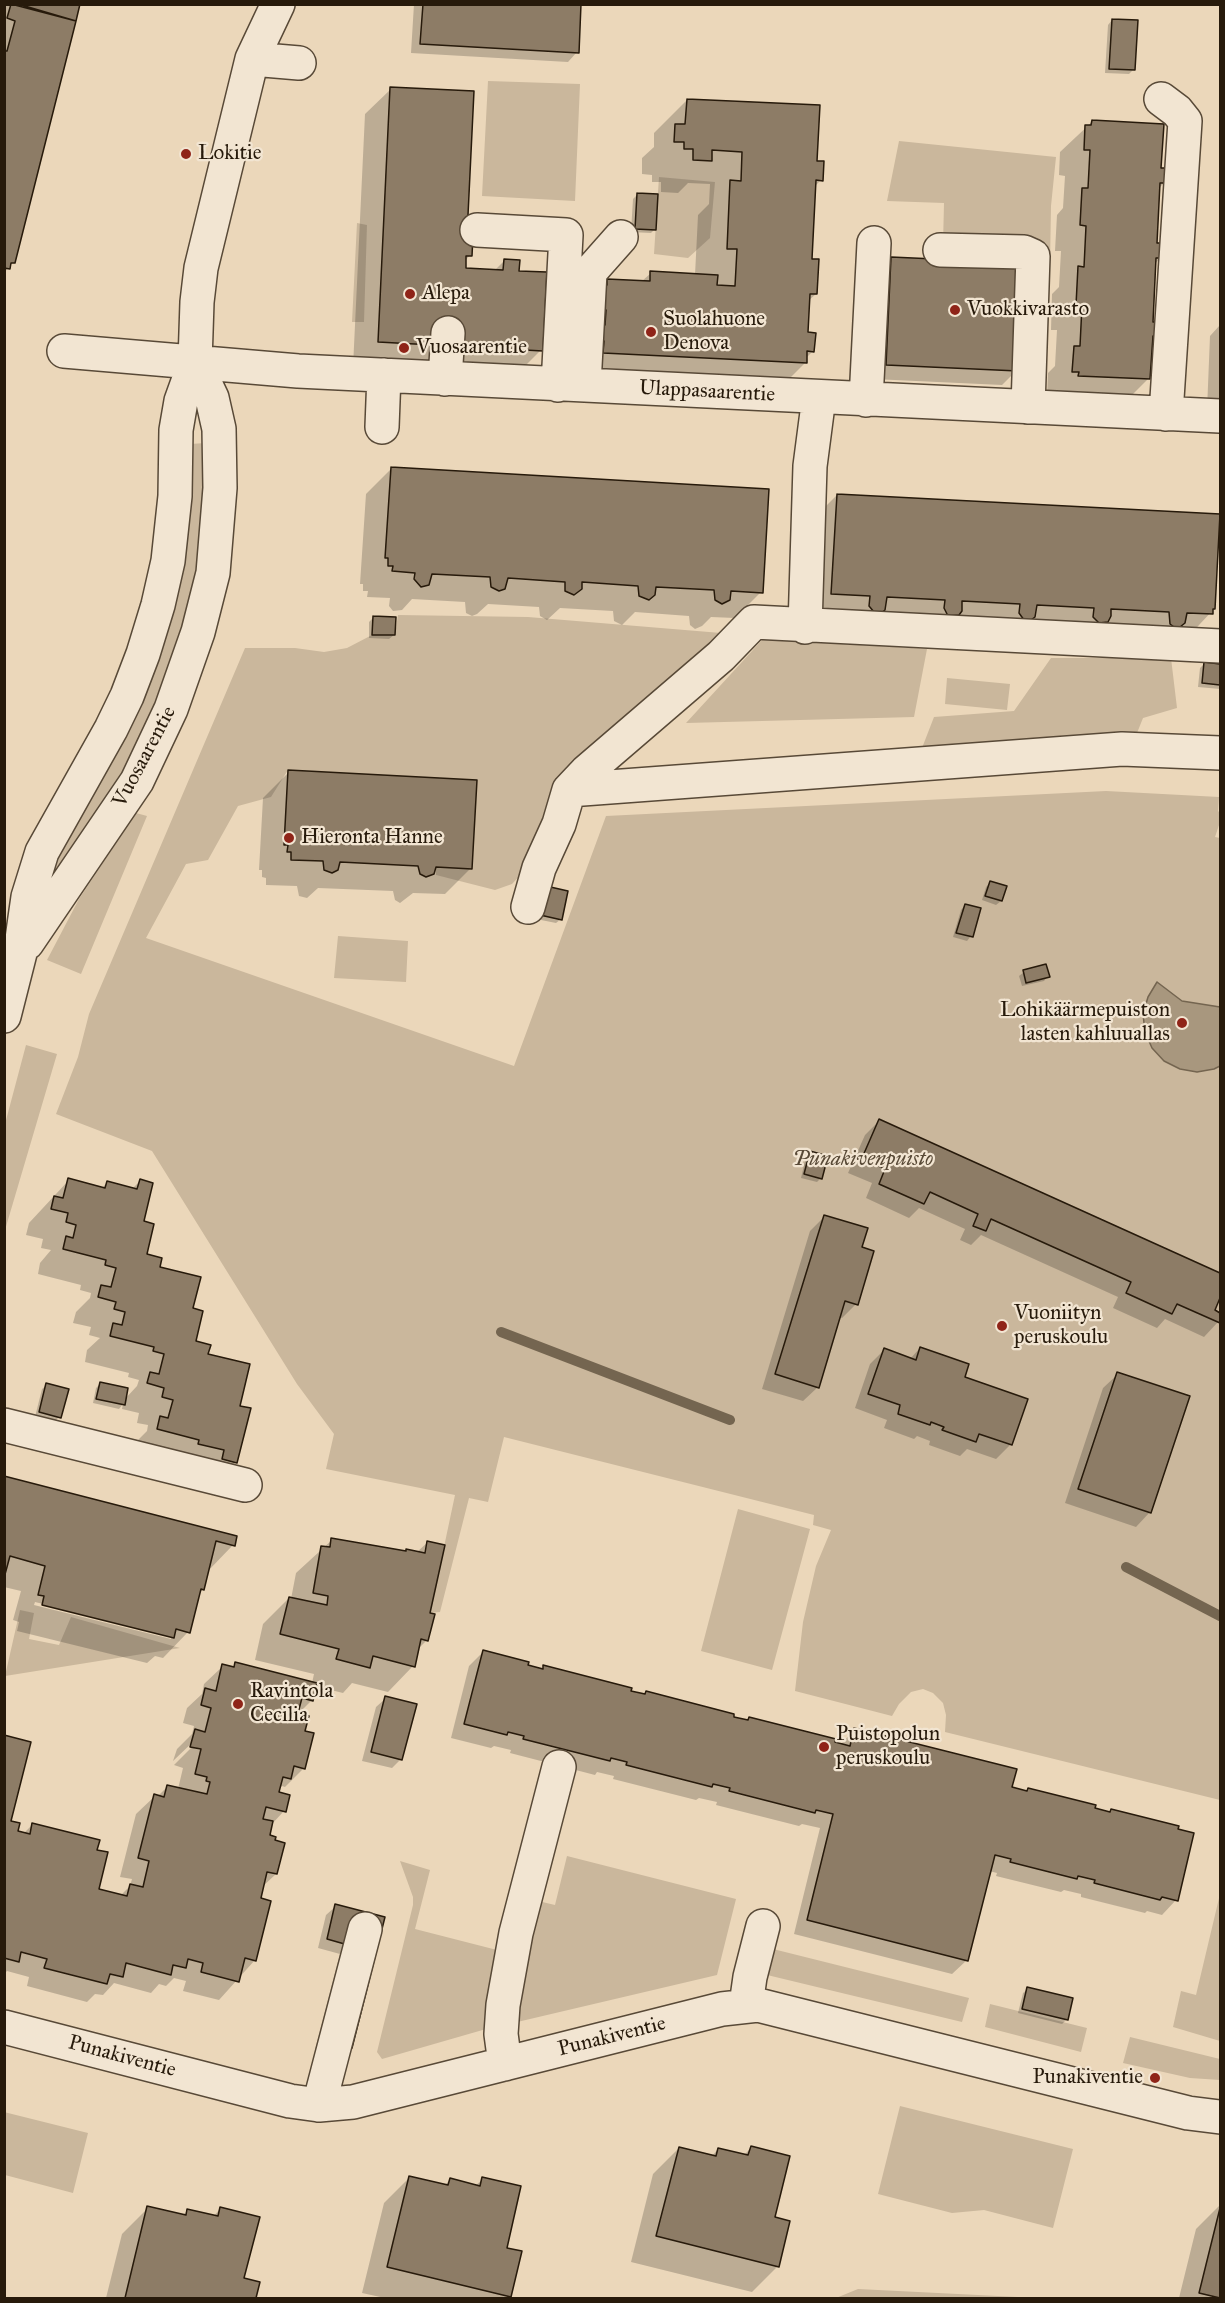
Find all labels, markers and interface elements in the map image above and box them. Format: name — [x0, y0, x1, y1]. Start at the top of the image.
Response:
place label: Lokitie — [198, 141, 261, 167]
marker: Lokitie — [179, 147, 193, 161]
place label: Alepa — [422, 281, 470, 307]
marker: Alepa — [403, 287, 417, 301]
place label: Vuokkivarasto — [967, 297, 1089, 323]
marker: Vuokkivarasto — [948, 303, 962, 317]
place label: Suolahuone Denova — [663, 307, 765, 357]
marker: Suolahuone Denova — [644, 325, 658, 339]
place label: Vuosaarentie — [416, 335, 527, 361]
marker: Vuosaarentie — [397, 341, 411, 355]
street label: Ulappasaarentie — [638, 376, 776, 408]
street label: Vuosaarentie — [108, 702, 182, 812]
place label: Hieronta Hanne — [301, 825, 443, 851]
marker: Hieronta Hanne — [282, 831, 296, 845]
place label: Lohikäärmepuiston lasten kahluuallas — [1000, 998, 1170, 1048]
marker: Lohikäärmepuiston lasten kahluuallas — [1175, 1016, 1189, 1030]
park label: Punakivenpuisto — [793, 1147, 933, 1173]
place label: Vuoniityn peruskoulu — [1014, 1301, 1108, 1351]
marker: Vuoniityn peruskoulu — [995, 1319, 1009, 1333]
place label: Ravintola Cecilia — [250, 1679, 333, 1729]
marker: Ravintola Cecilia — [231, 1697, 245, 1711]
place label: Puistopolun peruskoulu — [836, 1722, 940, 1772]
marker: Puistopolun peruskoulu — [817, 1740, 831, 1754]
street label: Punakiventie — [555, 2011, 669, 2063]
street label: Punakiventie — [65, 2031, 179, 2083]
place label: Punakiventie — [1033, 2065, 1143, 2091]
marker: Punakiventie — [1148, 2071, 1162, 2085]

